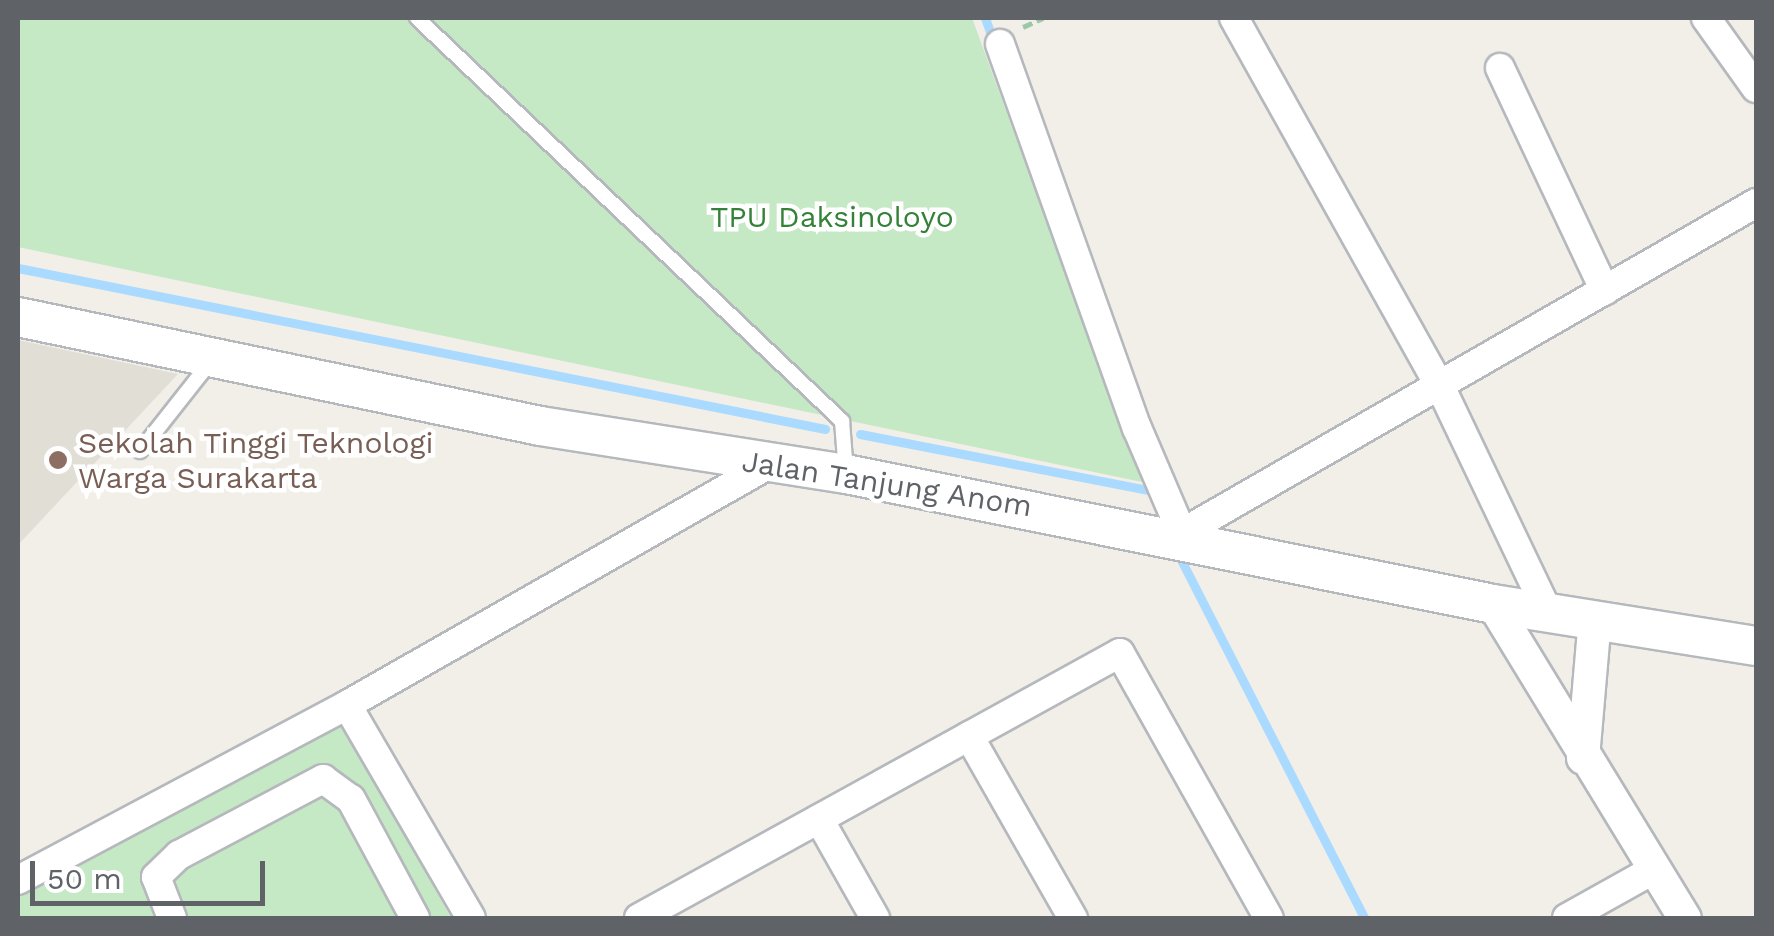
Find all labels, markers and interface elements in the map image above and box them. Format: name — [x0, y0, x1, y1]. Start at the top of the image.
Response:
park label: TPU Daksinoloyo — [710, 199, 954, 235]
place label: Sekolah Tinggi Teknologi Warga Surakarta — [78, 425, 435, 496]
street label: Jalan Tanjung Anom — [738, 443, 1036, 525]
marker: Sekolah Tinggi Teknologi Warga Surakarta — [47, 449, 69, 471]
scale bar — [35, 841, 270, 903]
text: 50 m — [47, 861, 122, 896]

